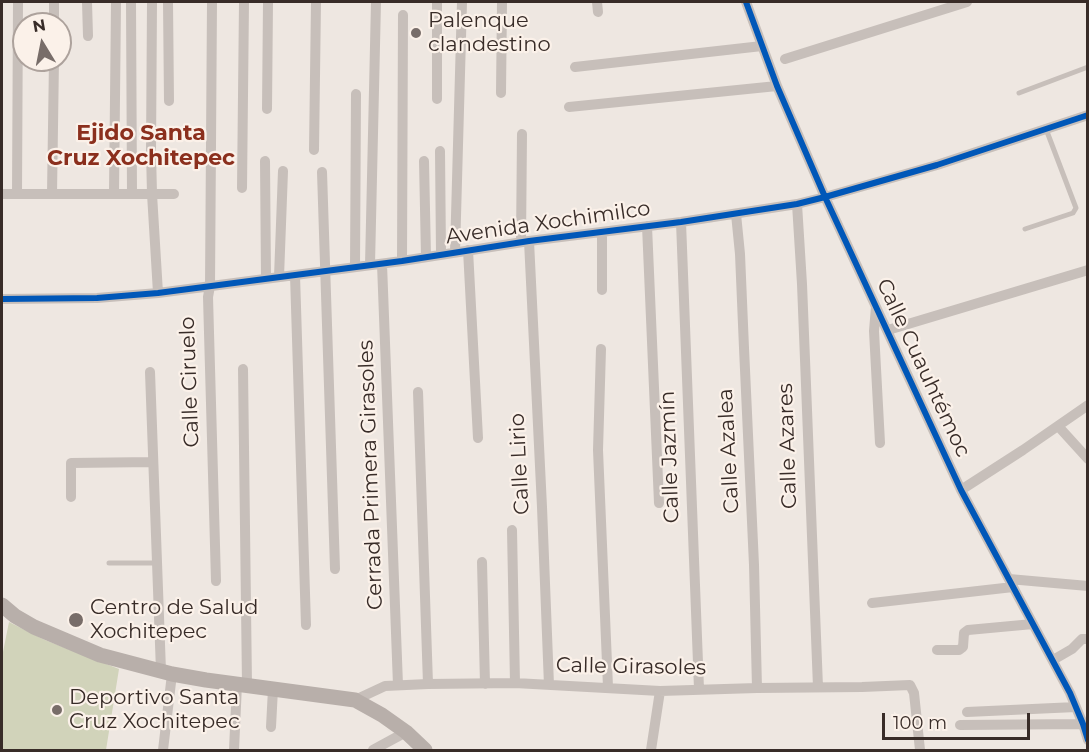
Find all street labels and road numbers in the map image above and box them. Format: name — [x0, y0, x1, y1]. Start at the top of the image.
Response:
street label: Avenida Xochimilco — [444, 196, 652, 250]
street label: Calle Cuauhtémoc — [871, 275, 975, 461]
street label: Calle Ciruelo — [175, 316, 205, 448]
street label: Cerrada Primera Girasoles — [354, 340, 388, 610]
street label: Calle Azares — [773, 383, 803, 509]
street label: Calle Azalea — [713, 388, 745, 514]
street label: Calle Jazmín — [655, 390, 685, 524]
street label: Calle Lirio — [505, 413, 535, 515]
street label: Calle Girasoles — [556, 653, 706, 681]

